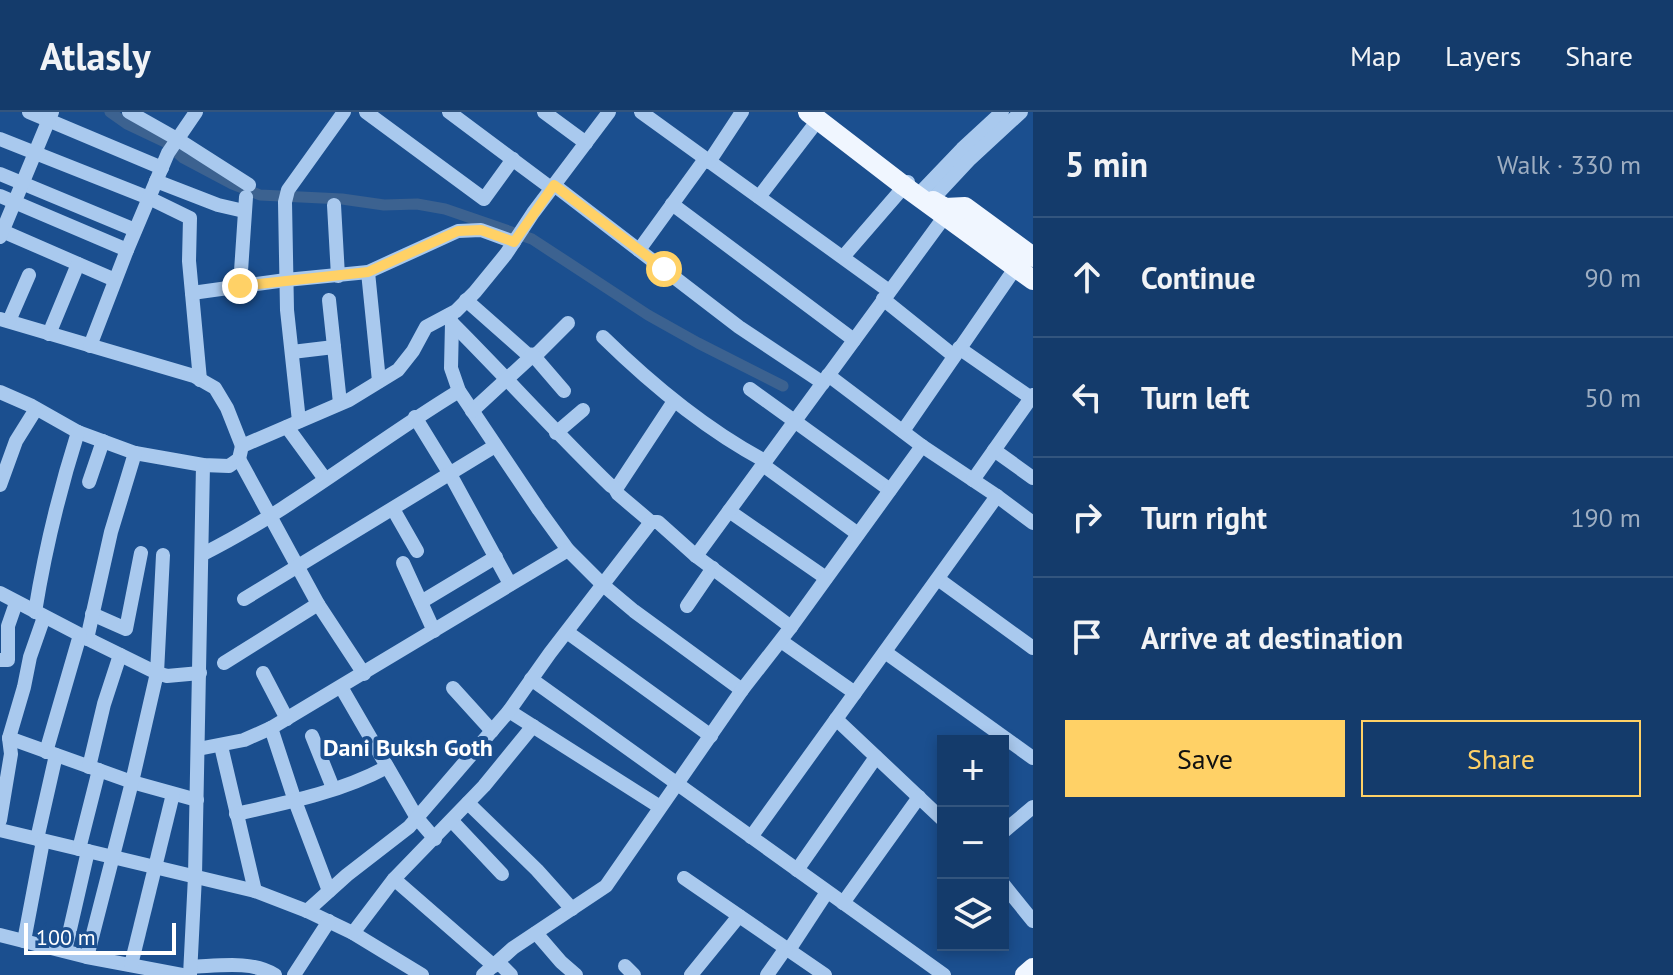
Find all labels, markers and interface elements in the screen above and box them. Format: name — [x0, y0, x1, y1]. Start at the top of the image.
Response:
text: Atlasly — [40, 31, 151, 80]
text: Map — [1350, 37, 1401, 74]
text: Layers — [1445, 37, 1521, 74]
text: Share — [1565, 37, 1633, 74]
text: 5 min — [1065, 142, 1148, 186]
text: Walk · 330 m — [1497, 148, 1641, 181]
route start — [646, 251, 682, 287]
icon: ahead — [1065, 255, 1109, 299]
text: Continue — [1141, 258, 1255, 297]
text: 90 m — [1585, 261, 1641, 294]
route end — [222, 268, 258, 304]
icon: left — [1065, 375, 1109, 419]
text: Turn left — [1141, 378, 1249, 417]
text: 50 m — [1585, 381, 1641, 414]
icon: right — [1065, 495, 1109, 539]
text: Turn right — [1141, 498, 1267, 537]
text: 190 m — [1570, 501, 1641, 534]
icon: arrive — [1065, 615, 1109, 659]
text: Arrive at destination — [1141, 618, 1403, 657]
button: Save — [1065, 720, 1345, 797]
button: Share — [1361, 720, 1641, 797]
district label: Dani Buksh Goth — [323, 732, 493, 763]
map controls — [937, 735, 1009, 951]
button: + — [937, 735, 1009, 807]
button: − — [937, 807, 1009, 879]
button: layers — [937, 879, 1009, 951]
scale bar — [24, 919, 176, 955]
text: 100 m — [36, 923, 96, 951]

